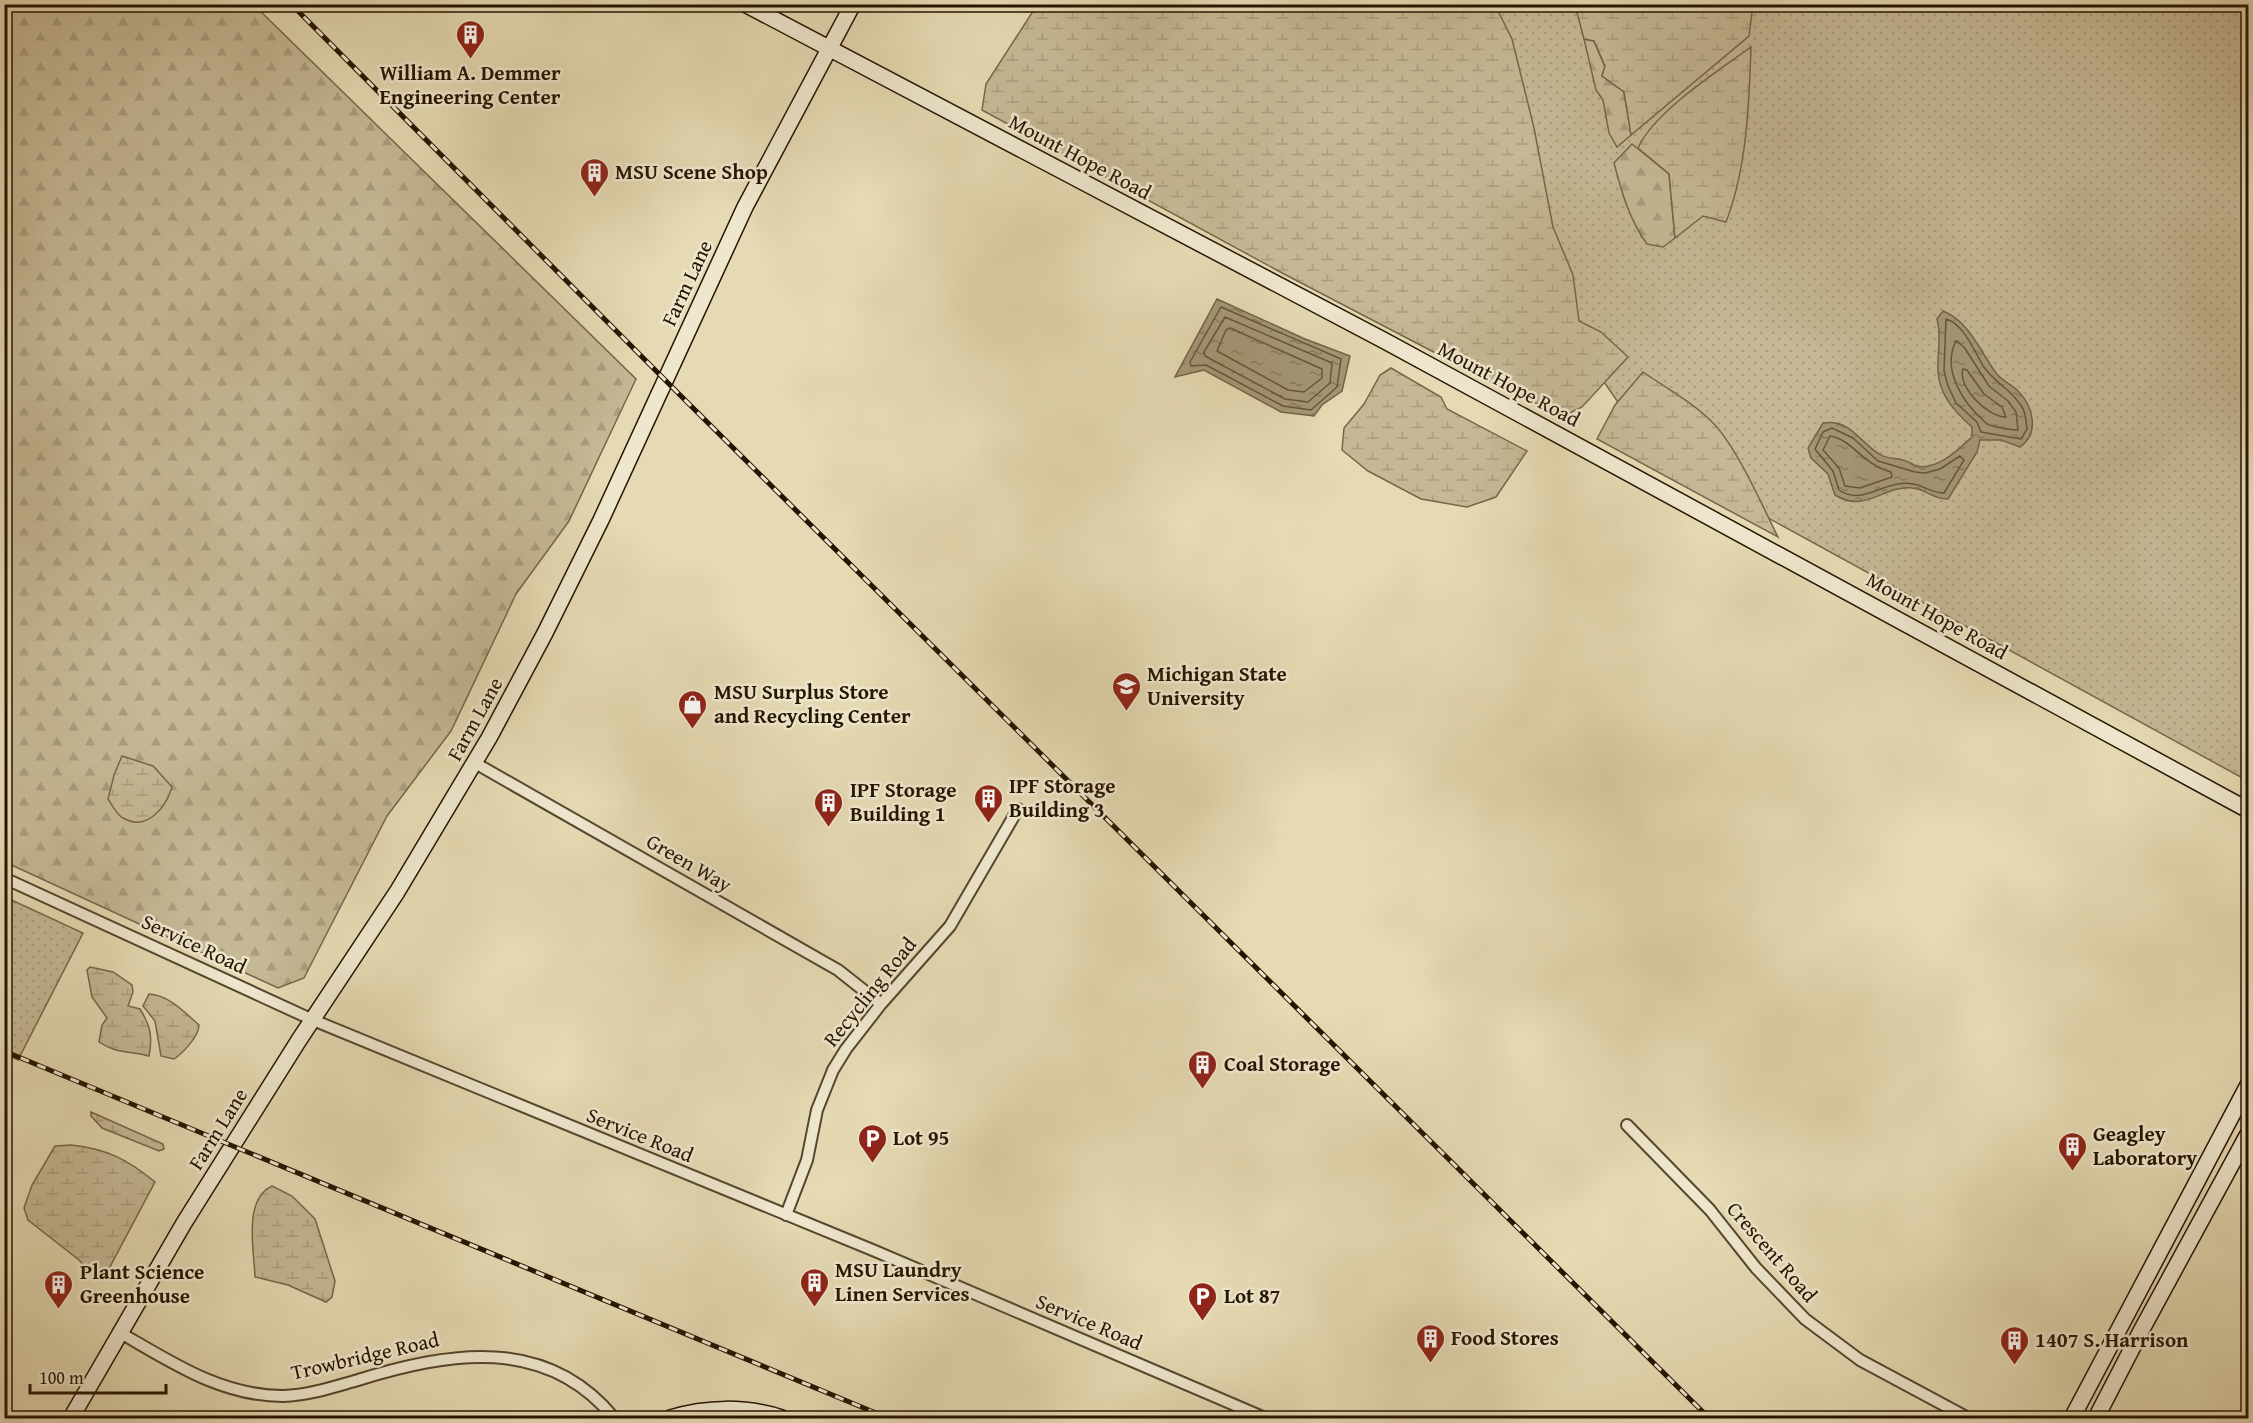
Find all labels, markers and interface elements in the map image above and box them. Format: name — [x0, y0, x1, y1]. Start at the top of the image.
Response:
building icon: William A. Demmer Engineering Center — [454, 18, 486, 60]
place label: William A. Demmer Engineering Center — [379, 57, 561, 112]
street label: Mount Hope Road — [1003, 106, 1158, 208]
building icon: MSU Scene Shop — [578, 156, 610, 198]
place label: MSU Scene Shop — [615, 156, 768, 187]
street label: Farm Lane — [653, 235, 720, 331]
street label: Mount Hope Road — [1432, 333, 1587, 435]
street label: Mount Hope Road — [1861, 564, 2014, 668]
place label: Michigan State University — [1147, 658, 1287, 713]
school or university icon: Michigan State University — [1110, 670, 1142, 712]
street label: Farm Lane — [439, 671, 510, 766]
place label: MSU Surplus Store and Recycling Center — [714, 676, 911, 731]
shop icon: MSU Surplus Store and Recycling Center — [677, 688, 709, 730]
place label: IPF Storage Building 3 — [1009, 770, 1116, 825]
place label: IPF Storage Building 1 — [850, 774, 957, 829]
building icon: IPF Storage Building 3 — [972, 782, 1004, 824]
building icon: IPF Storage Building 1 — [813, 786, 845, 828]
street label: Green Way — [641, 826, 738, 900]
street label: Service Road — [137, 906, 253, 982]
street label: Recycling Road — [816, 930, 924, 1053]
building icon: Coal Storage — [1187, 1048, 1219, 1090]
place label: Coal Storage — [1224, 1048, 1341, 1079]
street label: Farm Lane — [180, 1082, 255, 1176]
street label: Service Road — [582, 1099, 699, 1170]
place label: Geagley Laboratory — [2093, 1118, 2197, 1173]
parking icon: Lot 95 — [856, 1122, 888, 1164]
place label: Lot 95 — [893, 1122, 949, 1153]
building icon: Geagley Laboratory — [2056, 1130, 2088, 1172]
street label: Crescent Road — [1720, 1194, 1826, 1310]
place label: MSU Laundry Linen Services — [835, 1254, 969, 1309]
place label: Plant Science Greenhouse — [80, 1256, 204, 1311]
building icon: MSU Laundry Linen Services — [798, 1266, 830, 1308]
building icon: Plant Science Greenhouse — [43, 1268, 75, 1310]
parking icon: Lot 87 — [1187, 1280, 1219, 1322]
place label: Lot 87 — [1224, 1280, 1281, 1311]
street label: Service Road — [1031, 1285, 1148, 1358]
building icon: Food Stores — [1414, 1322, 1446, 1364]
place label: Food Stores — [1451, 1322, 1559, 1353]
street label: Trowbridge Road — [288, 1323, 443, 1388]
building icon: 1407 S. Harrison — [1998, 1324, 2030, 1366]
place label: 1407 S. Harrison — [2035, 1324, 2189, 1355]
scale bar — [30, 1357, 166, 1395]
text: 100 m — [39, 1364, 84, 1391]

